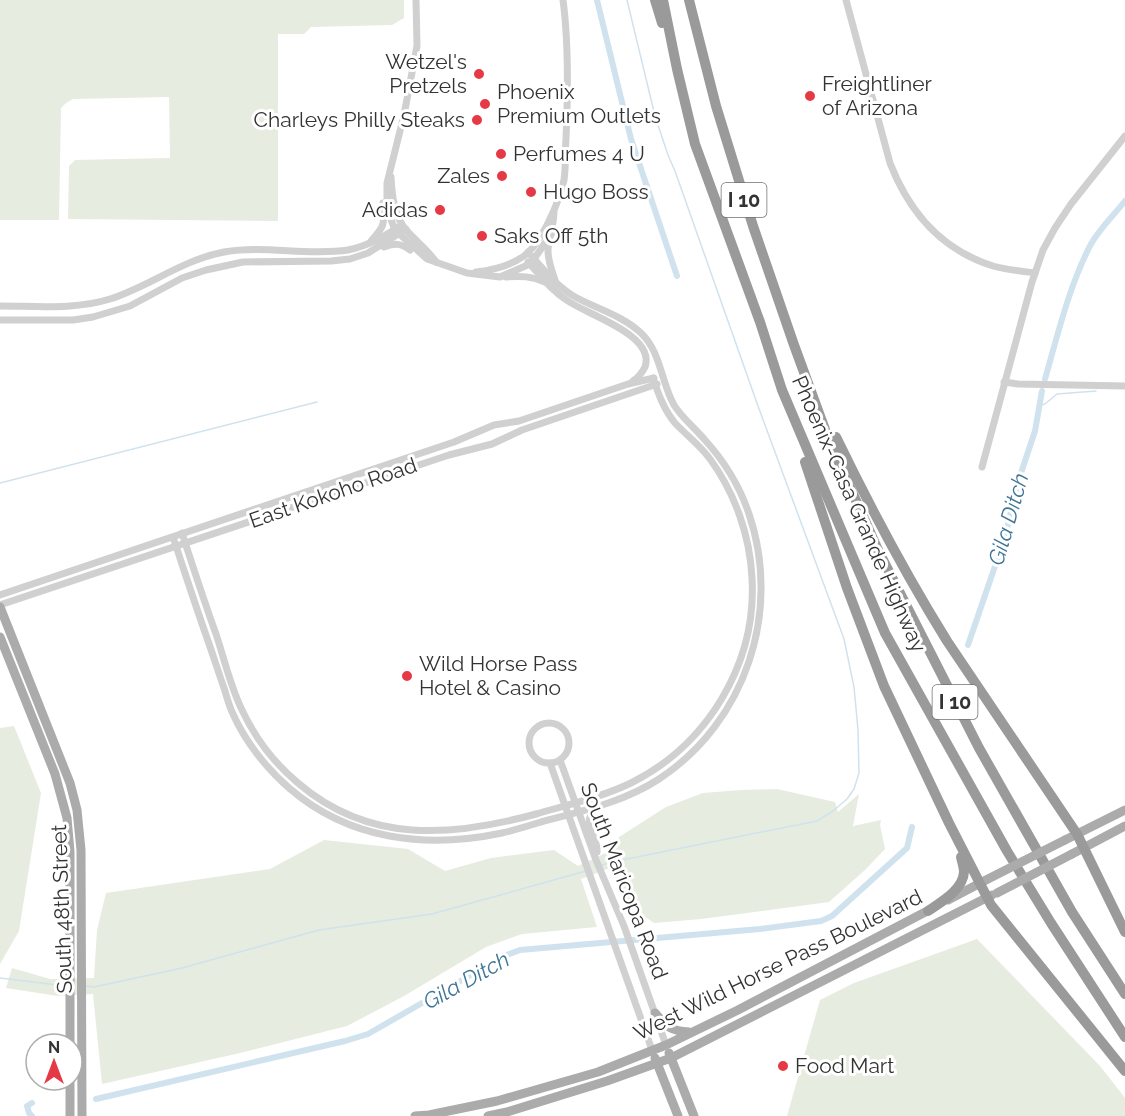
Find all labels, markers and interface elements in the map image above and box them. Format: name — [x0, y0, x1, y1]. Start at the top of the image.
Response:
place label: Wetzel's Pretzels — [385, 49, 467, 98]
marker: Wetzel's Pretzels — [472, 67, 486, 81]
place label: Freightliner of Arizona — [822, 71, 933, 120]
place label: Phoenix Premium Outlets — [497, 79, 661, 128]
marker: Freightliner of Arizona — [803, 89, 817, 103]
marker: Phoenix Premium Outlets — [478, 97, 492, 111]
place label: Charleys Philly Steaks — [254, 107, 465, 132]
marker: Charleys Philly Steaks — [470, 113, 484, 127]
place label: Perfumes 4 U — [513, 141, 645, 166]
marker: Perfumes 4 U — [494, 147, 508, 161]
place label: Zales — [437, 163, 490, 188]
marker: Zales — [495, 169, 509, 183]
place label: Hugo Boss — [543, 179, 649, 204]
road number: I 10 — [722, 183, 766, 217]
marker: Hugo Boss — [524, 185, 538, 199]
place label: Adidas — [362, 197, 428, 222]
marker: Adidas — [433, 203, 447, 217]
place label: Saks Off 5th — [494, 223, 608, 248]
marker: Saks Off 5th — [475, 229, 489, 243]
street label: Phoenix-Casa Grande Highway — [787, 372, 932, 656]
street label: East Kokoho Road — [246, 452, 420, 533]
water label: Gila Ditch — [982, 470, 1034, 568]
place label: Wild Horse Pass Hotel & Casino — [419, 651, 577, 700]
marker: Wild Horse Pass Hotel & Casino — [400, 669, 414, 683]
road number: I 10 — [932, 685, 978, 719]
street label: South Maricopa Road — [576, 779, 673, 982]
street label: South 48th Street — [46, 824, 77, 994]
street label: West Wild Horse Pass Boulevard — [630, 884, 926, 1045]
water label: Gila Ditch — [418, 946, 514, 1014]
north arrow — [24, 1032, 84, 1092]
text: N — [48, 1038, 60, 1057]
place label: Food Mart — [795, 1053, 894, 1078]
marker: Food Mart — [776, 1059, 790, 1073]

